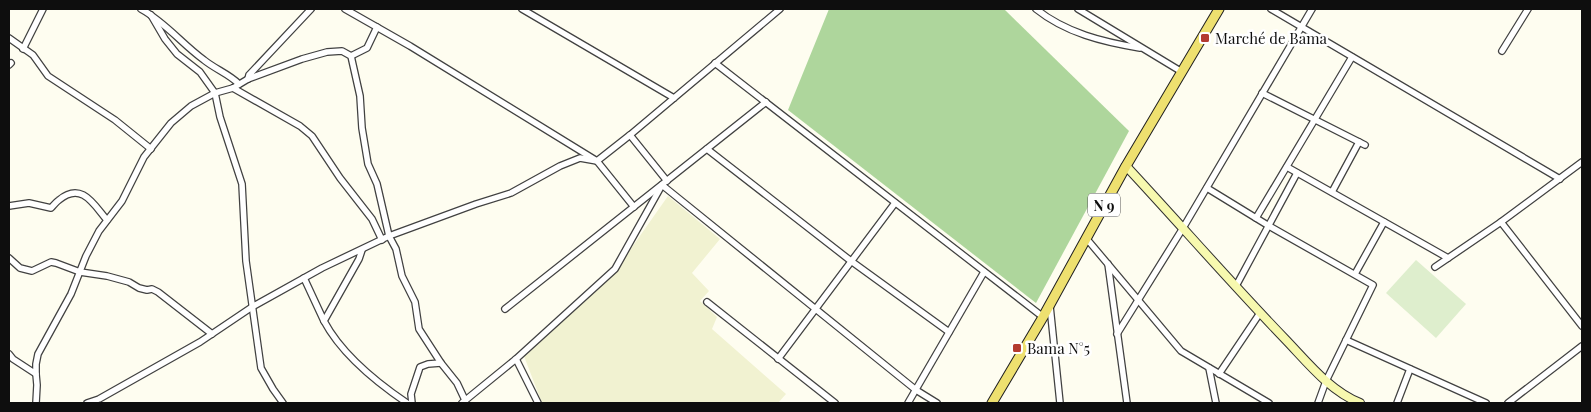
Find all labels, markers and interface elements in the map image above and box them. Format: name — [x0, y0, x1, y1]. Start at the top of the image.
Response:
place label: Marché de Bama — [1215, 28, 1327, 48]
marker: Marché de Bama — [1199, 32, 1211, 44]
road number: N 9 — [1088, 194, 1120, 216]
place label: Bama N°5 — [1027, 338, 1090, 358]
marker: Bama N°5 — [1011, 342, 1023, 354]

